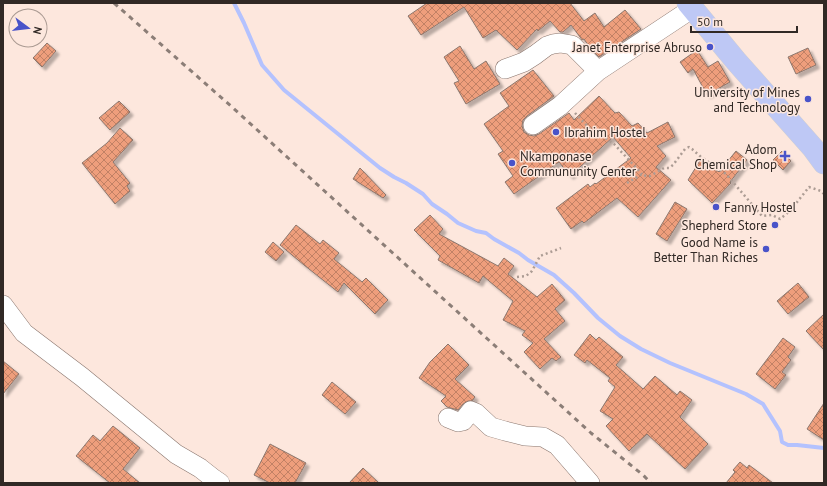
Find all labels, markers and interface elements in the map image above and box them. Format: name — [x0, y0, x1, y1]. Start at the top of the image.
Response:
north arrow — [8, 8, 48, 48]
scale bar — [691, 8, 797, 34]
text: 50 m — [697, 14, 723, 29]
text: N — [30, 25, 45, 36]
place label: Janet Enterprise Abruso — [571, 39, 702, 56]
marker: Janet Enterprise Abruso — [705, 42, 715, 52]
place label: University of Mines and Technology — [694, 84, 800, 116]
marker: University of Mines and Technology — [803, 94, 813, 104]
place label: Ibrahim Hostel — [564, 124, 646, 141]
marker: Ibrahim Hostel — [551, 127, 561, 137]
place label: Adom Chemical Shop — [694, 141, 777, 173]
place label: Nkamponase Commununity Center — [520, 148, 637, 180]
marker: Adom Chemical Shop — [780, 151, 790, 161]
marker: Nkamponase Commununity Center — [507, 158, 517, 168]
place label: Fanny Hostel — [724, 199, 796, 216]
marker: Fanny Hostel — [711, 202, 721, 212]
place label: Shepherd Store — [682, 217, 767, 234]
marker: Shepherd Store — [770, 220, 780, 230]
place label: Good Name is Better Than Riches — [653, 234, 758, 266]
marker: Good Name is Better Than Riches — [761, 244, 771, 254]

